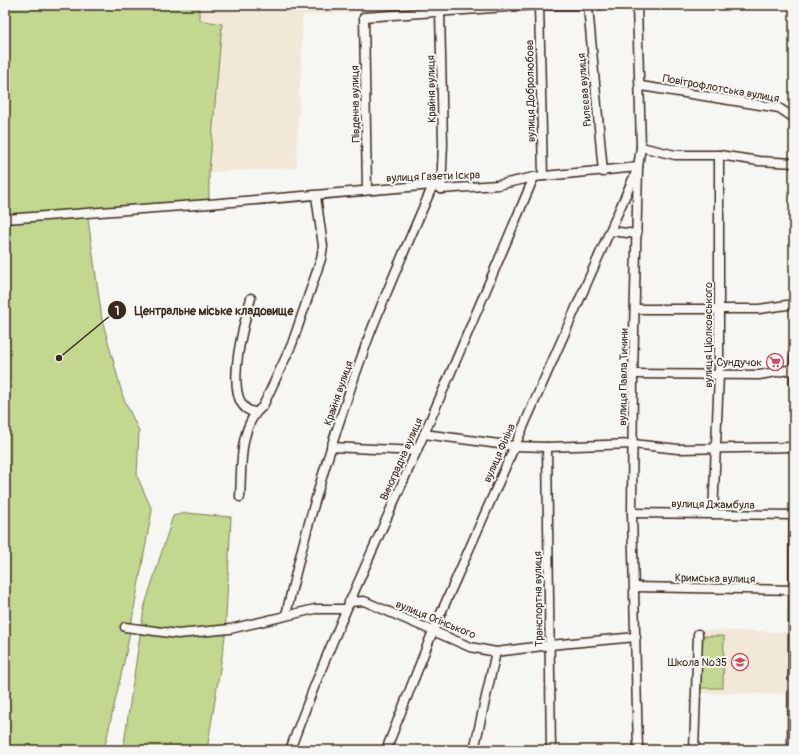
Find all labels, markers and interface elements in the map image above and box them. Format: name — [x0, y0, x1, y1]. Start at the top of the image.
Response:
street label: вулиця Добролюбова — [523, 40, 538, 142]
street label: Рилєєва вулиця — [575, 53, 594, 127]
street label: Крайня вулиця — [424, 55, 439, 123]
street label: Південна вулиця — [348, 65, 363, 143]
street label: Повітрофлотська вулиця — [662, 72, 780, 105]
street label: вулиця Газети Іскра — [386, 168, 480, 185]
street label: вулиця Ціолковського — [702, 282, 715, 388]
callout: Центральне міське кладовище — [107, 298, 302, 322]
text: 1 — [115, 304, 119, 319]
text: Центральне міське кладовище — [135, 304, 295, 319]
street label: вулиця Павла Тичини — [616, 328, 631, 426]
supermarket icon: Сундучок — [765, 352, 785, 372]
place label: Сундучок — [717, 356, 762, 369]
street label: Крайня вулиця — [321, 359, 356, 427]
street label: Виноградна вулиця — [377, 416, 426, 503]
street label: вулиця Філіна — [481, 422, 518, 485]
street label: вулиця Джамбула — [671, 497, 755, 512]
street label: Транспортна вулиця — [531, 551, 546, 647]
street label: Кримська вулиця — [675, 571, 755, 586]
street label: вулиця Огінського — [394, 597, 478, 642]
school or university icon: Школа №35 — [730, 652, 750, 672]
place label: Школа №35 — [668, 656, 727, 669]

